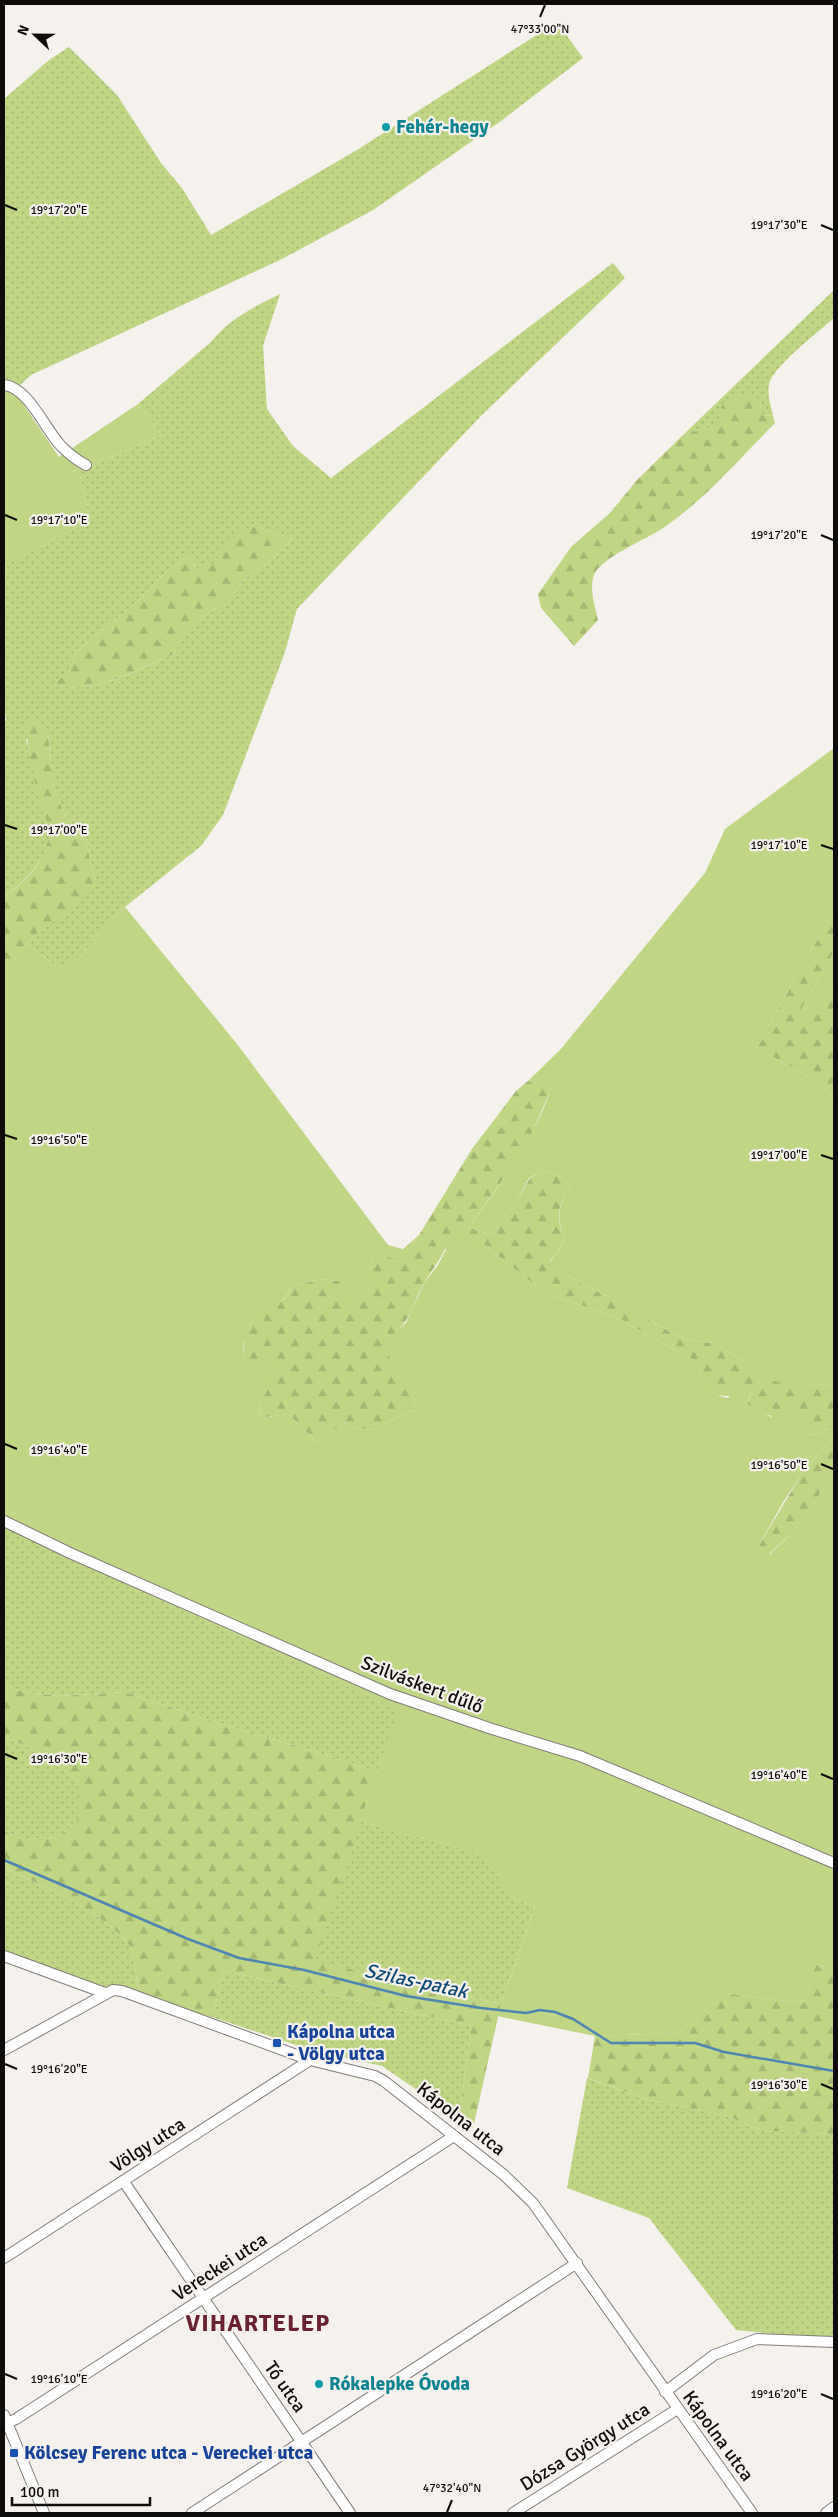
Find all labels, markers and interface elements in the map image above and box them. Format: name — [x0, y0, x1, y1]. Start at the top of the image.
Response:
north arrow — [10, 10, 60, 60]
text: 47°33'00"N — [511, 22, 569, 37]
text: N — [14, 23, 33, 38]
place label: Fehér-hegy — [396, 115, 489, 139]
marker: Fehér-hegy — [380, 121, 392, 133]
text: 19°17'20"E — [30, 203, 88, 218]
text: 19°17'30"E — [750, 218, 808, 233]
text: 19°17'10"E — [30, 513, 88, 528]
text: 19°17'20"E — [750, 528, 808, 543]
text: 19°17'00"E — [30, 823, 88, 838]
text: 19°17'10"E — [750, 838, 808, 853]
text: 19°16'50"E — [30, 1133, 88, 1148]
text: 19°17'00"E — [750, 1148, 808, 1163]
text: 19°16'40"E — [30, 1443, 88, 1458]
text: 19°16'50"E — [750, 1458, 808, 1473]
street label: Szilváskert dűlő — [358, 1651, 486, 1719]
text: 19°16'30"E — [30, 1752, 88, 1767]
text: 19°16'40"E — [750, 1768, 808, 1783]
water label: Szilas-patak — [362, 1958, 472, 2005]
place label: Kápolna utca - Völgy utca — [287, 2020, 395, 2066]
marker: Kápolna utca - Völgy utca — [271, 2037, 283, 2049]
text: 19°16'20"E — [30, 2062, 88, 2077]
street label: Kápolna utca — [412, 2077, 510, 2161]
text: 19°16'30"E — [750, 2078, 808, 2093]
street label: Völgy utca — [106, 2112, 190, 2178]
street label: Vereckei utca — [168, 2228, 272, 2306]
district label: VIHARTELEP — [186, 2308, 330, 2338]
street label: Tó utca — [259, 2357, 311, 2417]
text: 19°16'10"E — [30, 2372, 88, 2387]
place label: Rókalepke Óvoda — [329, 2372, 470, 2396]
marker: Rókalepke Óvoda — [313, 2378, 325, 2390]
street label: Kápolna utca — [677, 2386, 759, 2486]
text: 19°16'20"E — [750, 2387, 808, 2402]
street label: Dózsa György utca — [516, 2397, 654, 2497]
place label: Kölcsey Ferenc utca - Vereckei utca — [24, 2441, 314, 2465]
marker: Kölcsey Ferenc utca - Vereckei utca — [8, 2447, 20, 2459]
scale bar — [12, 2474, 150, 2506]
text: 47°32'40"N — [423, 2481, 481, 2496]
text: 100 m — [20, 2483, 60, 2501]

